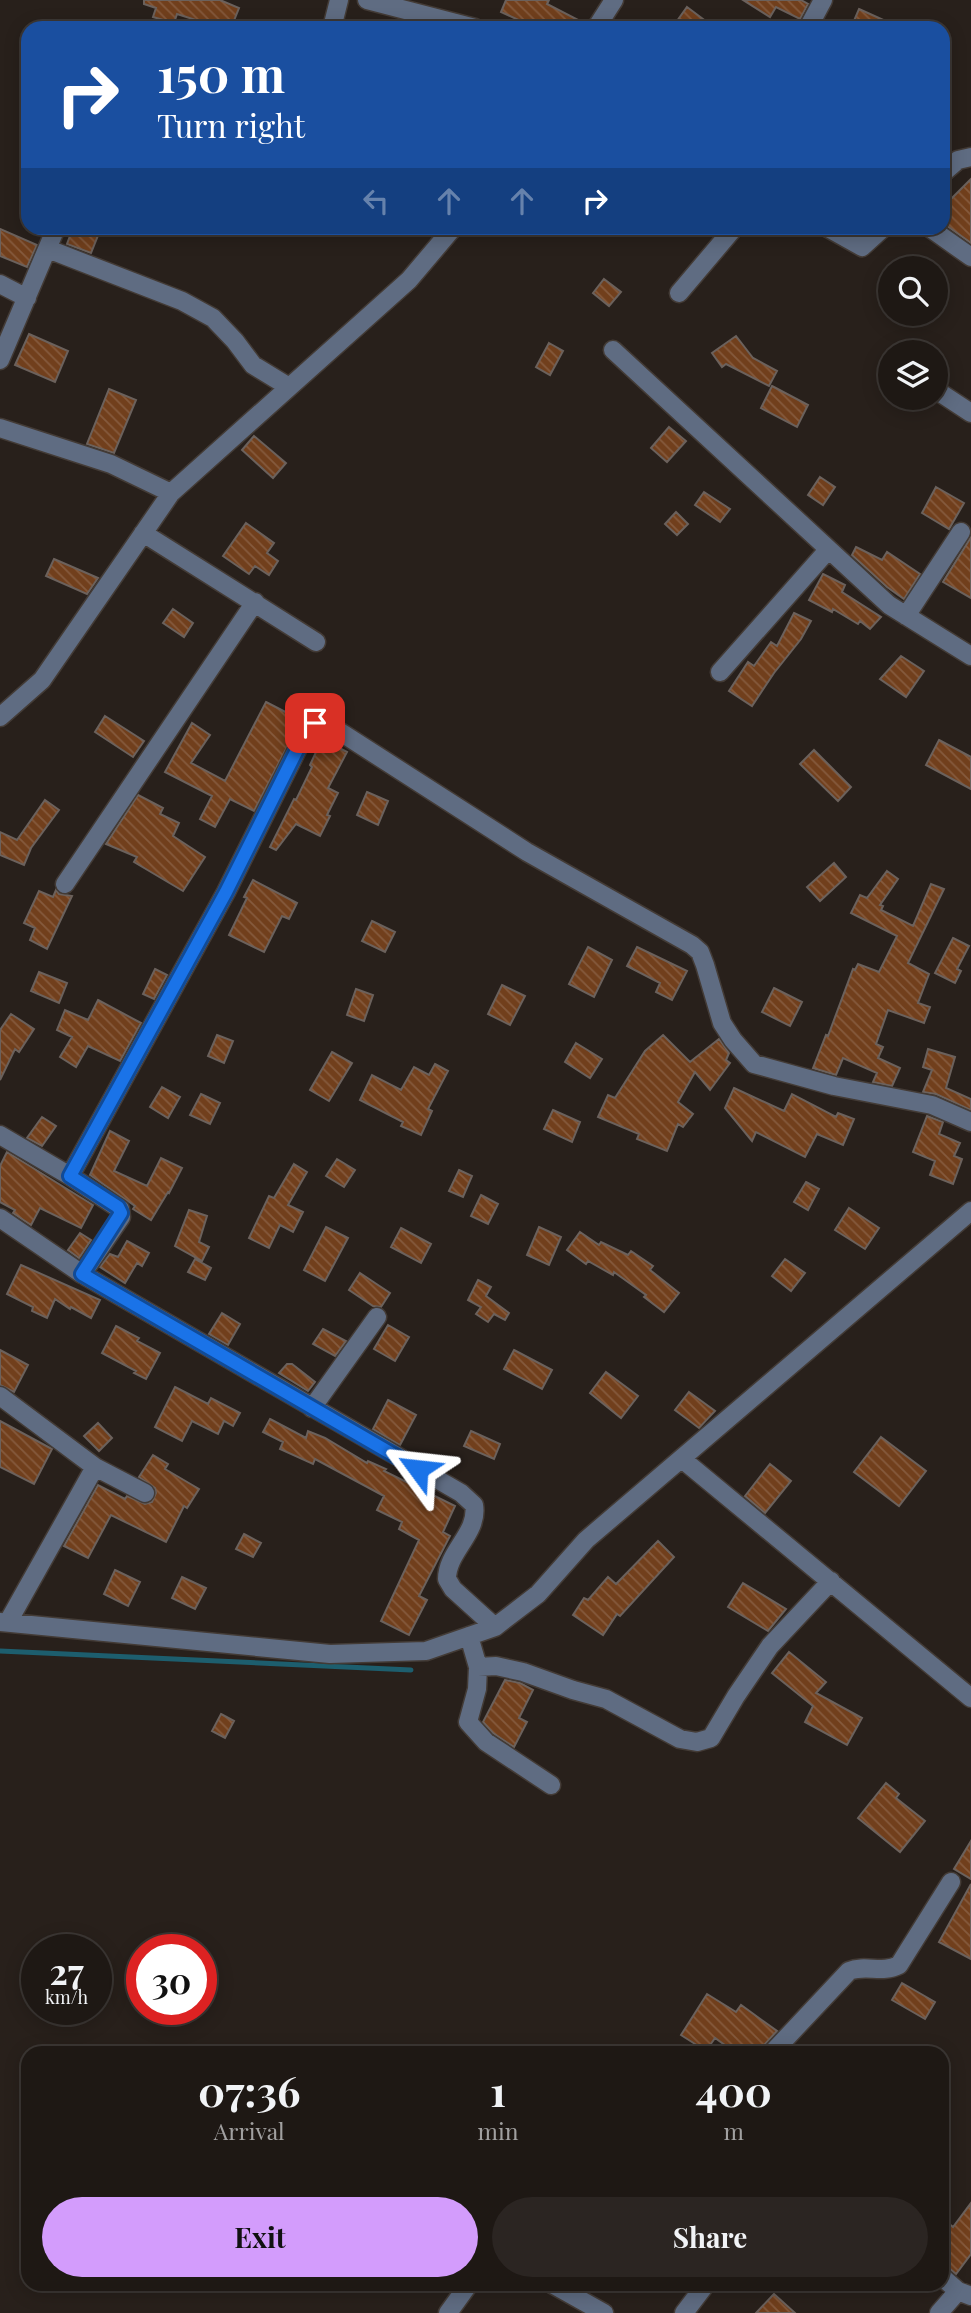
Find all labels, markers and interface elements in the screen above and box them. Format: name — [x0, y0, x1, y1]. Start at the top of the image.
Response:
text: 150 m — [157, 40, 285, 105]
icon: right — [42, 49, 133, 140]
text: Turn right — [157, 103, 305, 146]
icon: left — [357, 182, 395, 220]
icon: ahead — [430, 182, 468, 220]
icon: ahead — [503, 182, 541, 220]
icon: right — [576, 182, 614, 220]
map controls — [878, 256, 948, 410]
button: search — [878, 256, 948, 326]
button: layers — [878, 340, 948, 410]
pin — [285, 693, 345, 753]
icon: arrive — [296, 704, 334, 742]
position arrow — [381, 1432, 455, 1506]
speed limit sign: 30 — [126, 1934, 217, 2025]
text: 27 — [49, 1947, 84, 1994]
text: km/h — [45, 1985, 88, 2009]
text: 07:36 — [198, 2062, 301, 2118]
text: 1 — [490, 2062, 506, 2118]
text: 400 — [696, 2062, 772, 2118]
text: Arrival — [214, 2115, 285, 2146]
text: min — [478, 2115, 518, 2146]
text: m — [724, 2115, 744, 2146]
button: Exit — [42, 2197, 478, 2277]
button: Share — [492, 2197, 928, 2277]

